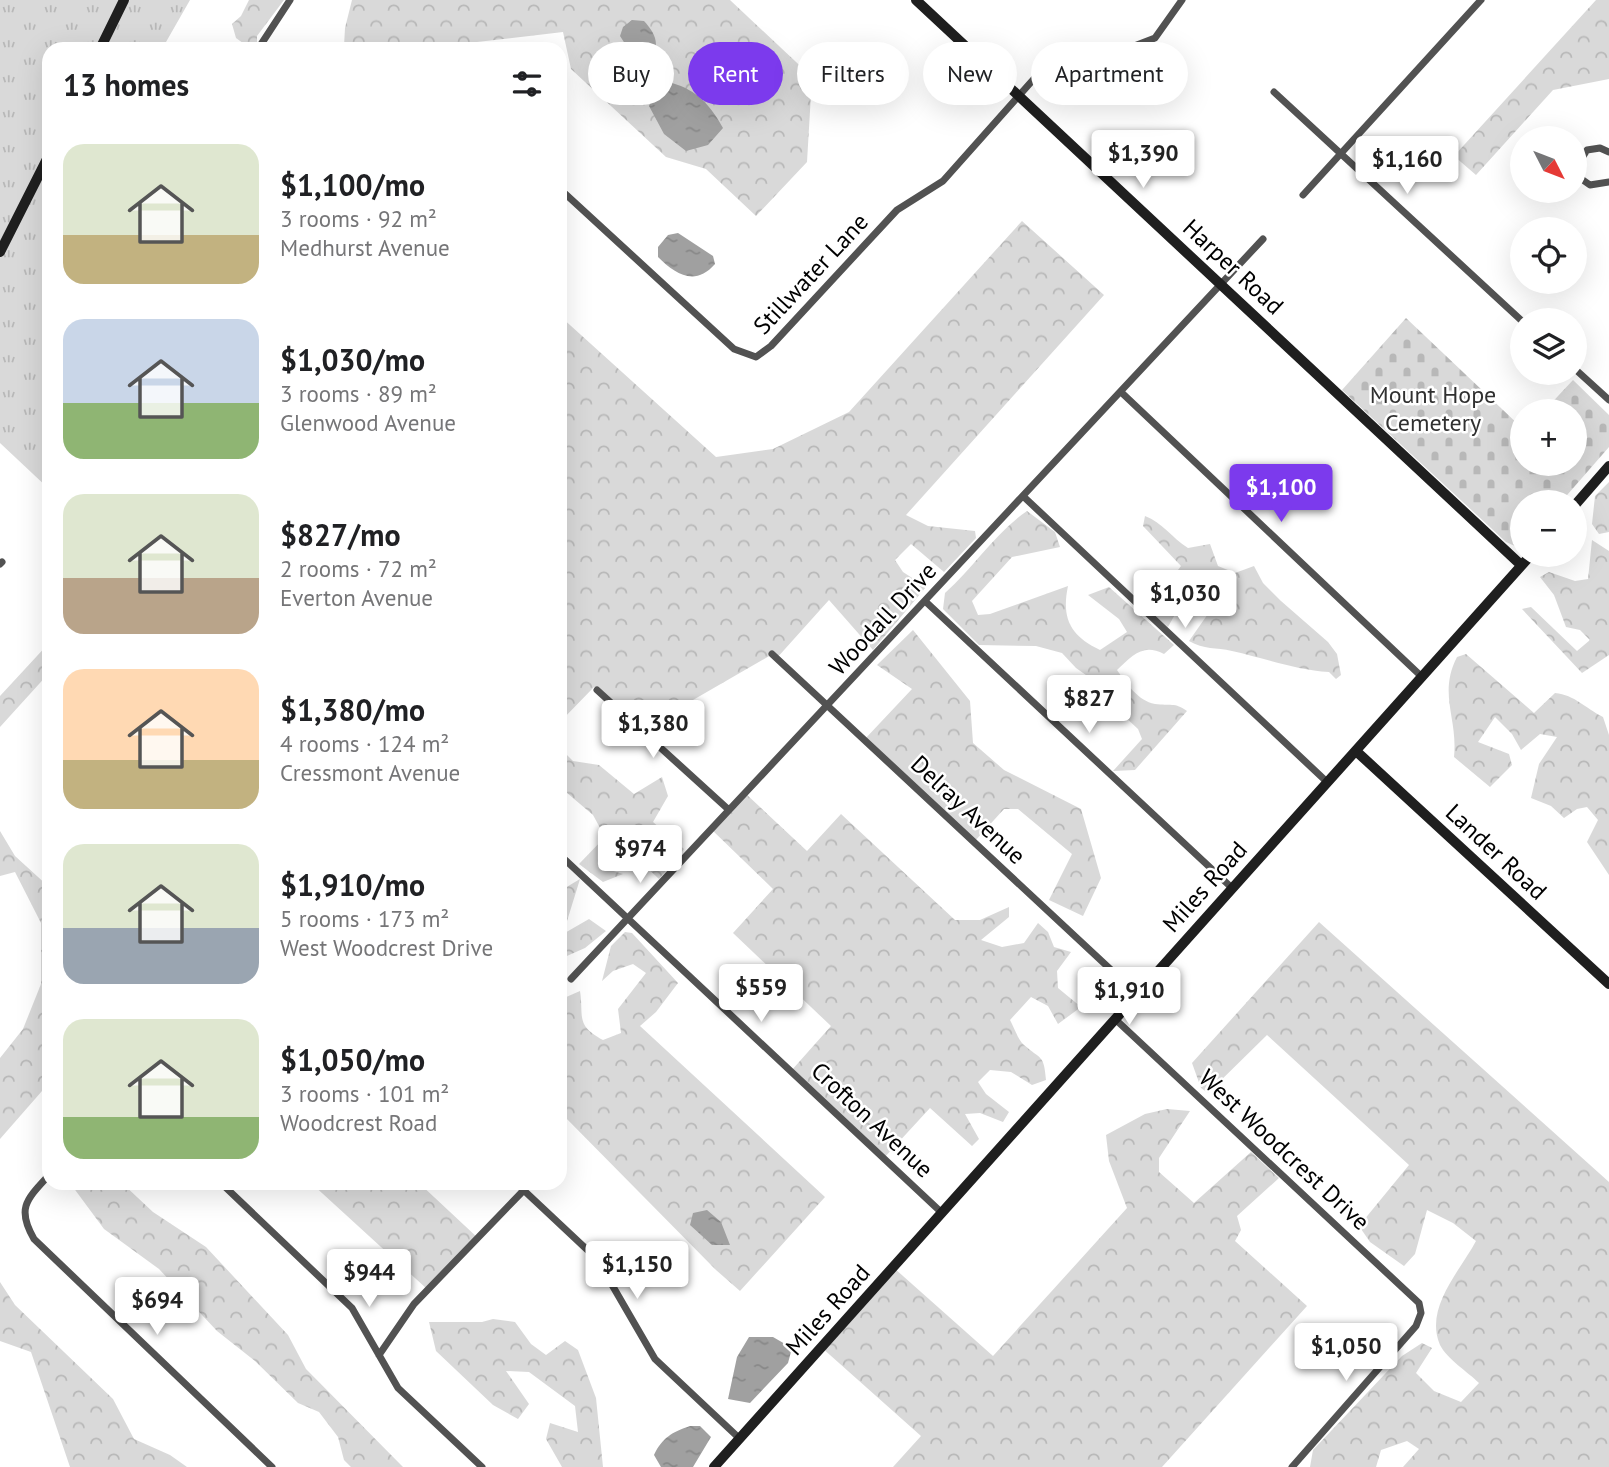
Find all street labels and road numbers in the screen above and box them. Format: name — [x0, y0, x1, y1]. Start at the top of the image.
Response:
street label: Stillwater Lane — [747, 207, 875, 341]
street label: Harper Road — [1176, 212, 1290, 321]
street label: Woodall Drive — [822, 556, 943, 682]
street label: Delray Avenue — [904, 749, 1032, 871]
street label: Lander Road — [1439, 797, 1554, 906]
street label: Miles Road — [1156, 835, 1254, 939]
street label: Crofton Avenue — [805, 1055, 940, 1184]
street label: West Woodcrest Drive — [1192, 1062, 1376, 1237]
street label: Miles Road — [779, 1258, 877, 1362]

